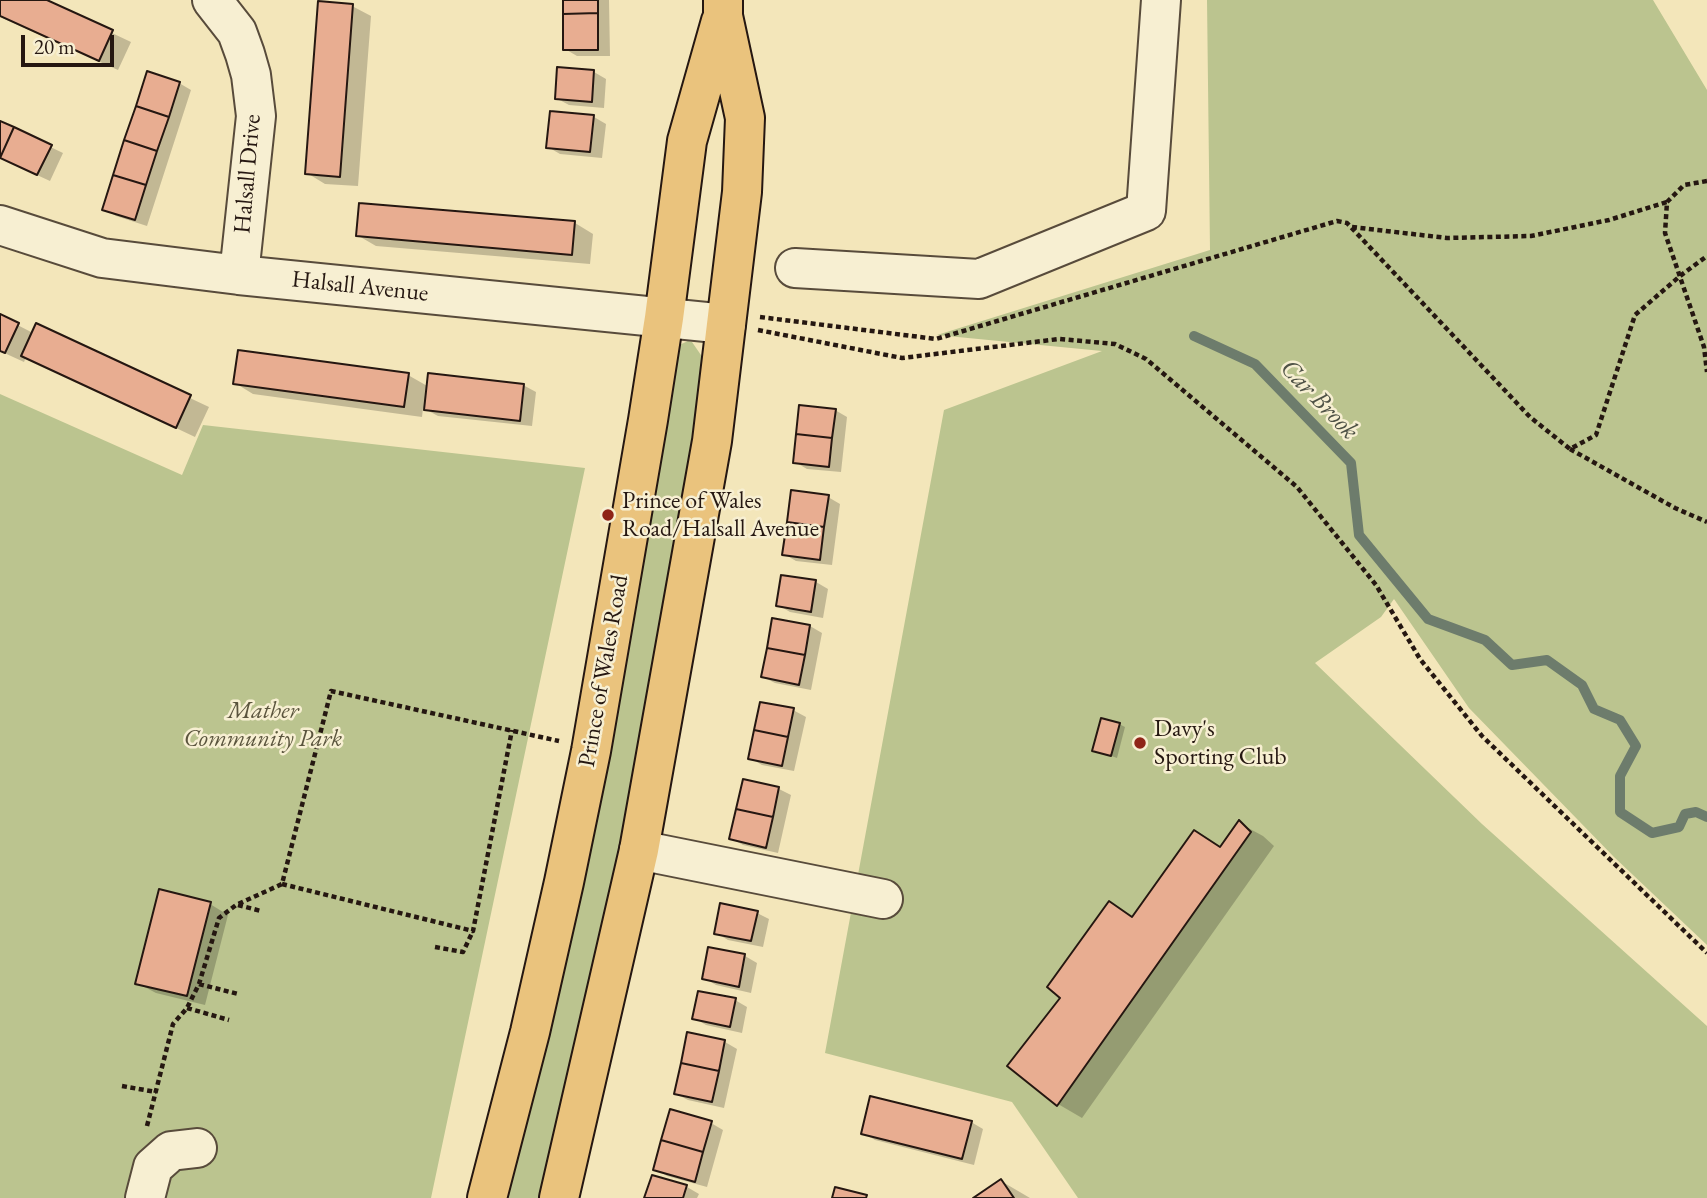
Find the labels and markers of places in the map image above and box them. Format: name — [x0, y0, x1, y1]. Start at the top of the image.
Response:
place label: Prince of Wales Road/Halsall Avenue — [622, 487, 819, 543]
marker: Prince of Wales Road/Halsall Avenue — [600, 507, 616, 523]
place label: Davy's Sporting Club — [1154, 715, 1287, 771]
marker: Davy's Sporting Club — [1132, 735, 1148, 751]

